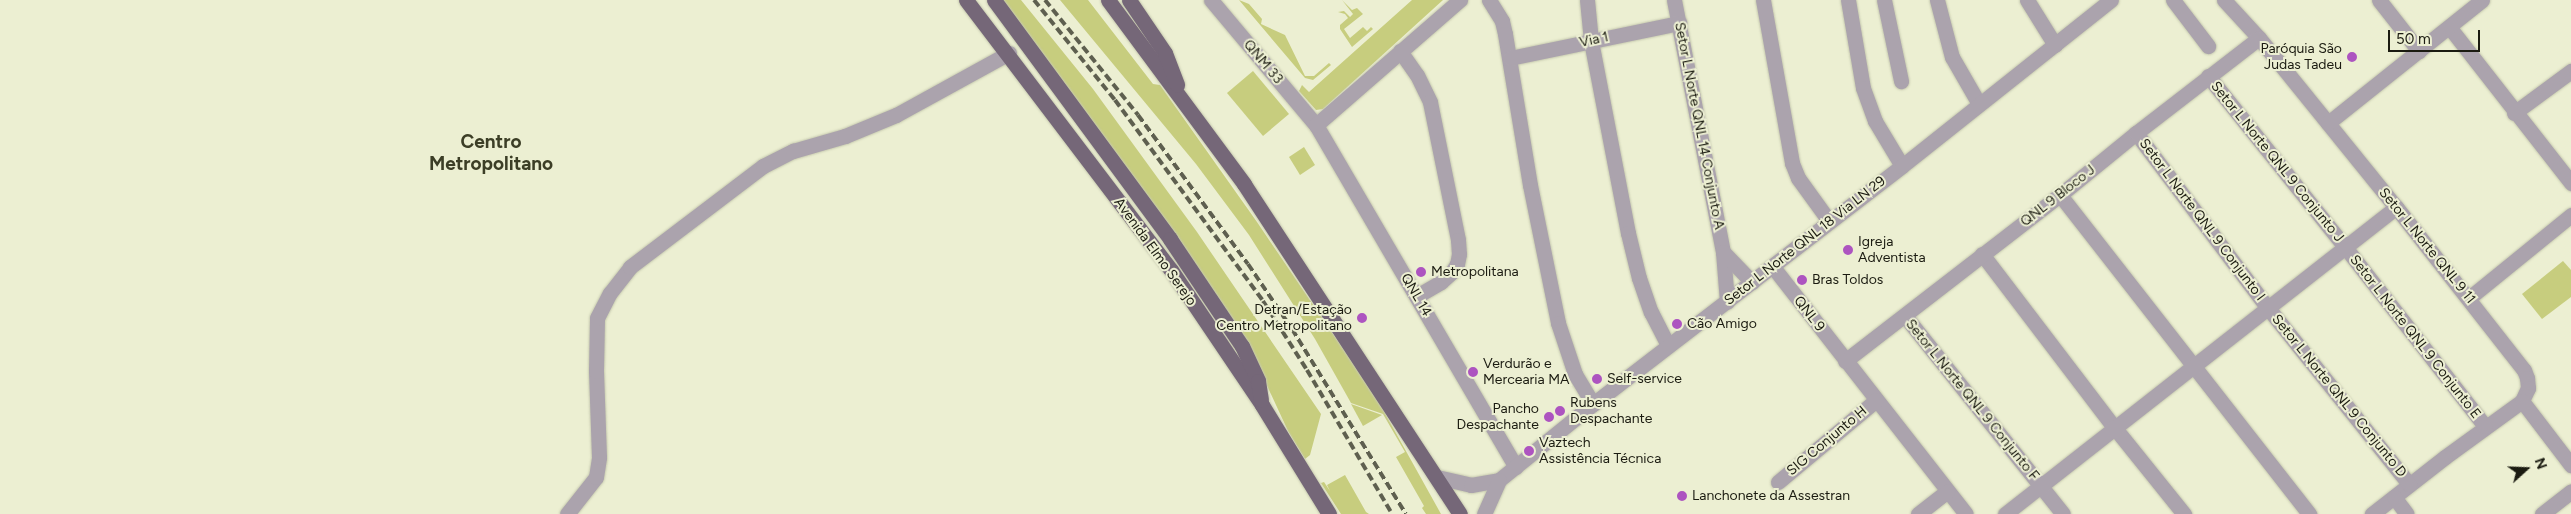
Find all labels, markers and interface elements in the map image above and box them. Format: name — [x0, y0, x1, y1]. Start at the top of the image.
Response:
scale bar — [2391, 20, 2484, 52]
street label: Setor L Norte QNL 14 Conjunto A — [1671, 21, 1727, 231]
street label: Via 1 — [1578, 29, 1610, 51]
text: 50 m — [2396, 30, 2431, 48]
street label: QNM 33 — [1240, 37, 1286, 87]
place label: Paróquia São Judas Tadeu — [2260, 41, 2342, 74]
marker: Paróquia São Judas Tadeu — [2346, 51, 2358, 63]
street label: Setor L Norte QNL 9 Conjunto J — [2207, 78, 2347, 246]
district label: Centro Metropolitano — [429, 131, 553, 175]
street label: Setor L Norte QNL 9 Conjunto I — [2136, 136, 2268, 304]
street label: QNL 9 Bloco J — [2017, 162, 2099, 230]
street label: Setor L Norte QNL 18 Via LN 29 — [1721, 173, 1889, 309]
street label: Setor L Norte QNL 9 11 — [2375, 185, 2479, 307]
street label: Avenida Elmo Serejo — [1110, 195, 1200, 309]
place label: Igreja Adventista — [1858, 234, 1926, 266]
marker: Igreja Adventista — [1842, 244, 1854, 256]
street label: Setor L Norte QNL 9 Conjunto E — [2346, 252, 2484, 422]
place label: Metropolitana — [1431, 264, 1519, 280]
marker: Metropolitana — [1415, 266, 1427, 278]
street label: QNL 14 — [1397, 270, 1435, 320]
place label: Bras Toldos — [1812, 272, 1883, 288]
marker: Bras Toldos — [1796, 274, 1808, 286]
street label: QNL 9 — [1790, 293, 1828, 335]
place label: Detran/Estação Centro Metropolitano — [1216, 302, 1352, 334]
street label: Setor L Norte QNL 9 Conjunto D — [2268, 311, 2410, 481]
marker: Detran/Estação Centro Metropolitano — [1356, 312, 1368, 324]
place label: Cão Amigo — [1687, 316, 1757, 332]
street label: Setor L Norte QNL 9 Conjunto F — [1902, 316, 2042, 484]
marker: Cão Amigo — [1671, 318, 1683, 330]
place label: Verdurão e Mercearia MA — [1483, 356, 1569, 388]
marker: Verdurão e Mercearia MA — [1467, 366, 1479, 378]
place label: Self-service — [1607, 371, 1682, 387]
marker: Self-service — [1591, 373, 1603, 385]
place label: Rubens Despachante — [1570, 395, 1652, 428]
place label: Pancho Despachante — [1457, 401, 1539, 434]
street label: SIG Conjunto H — [1784, 403, 1870, 479]
marker: Rubens Despachante — [1554, 405, 1566, 417]
marker: Pancho Despachante — [1543, 411, 1555, 423]
place label: Vaztech Assistência Técnica — [1539, 435, 1661, 468]
north arrow — [2501, 444, 2551, 494]
marker: Vaztech Assistência Técnica — [1523, 445, 1535, 457]
text: N — [2531, 456, 2550, 472]
place label: Lanchonete da Assestran — [1692, 488, 1850, 504]
marker: Lanchonete da Assestran — [1676, 490, 1688, 502]

